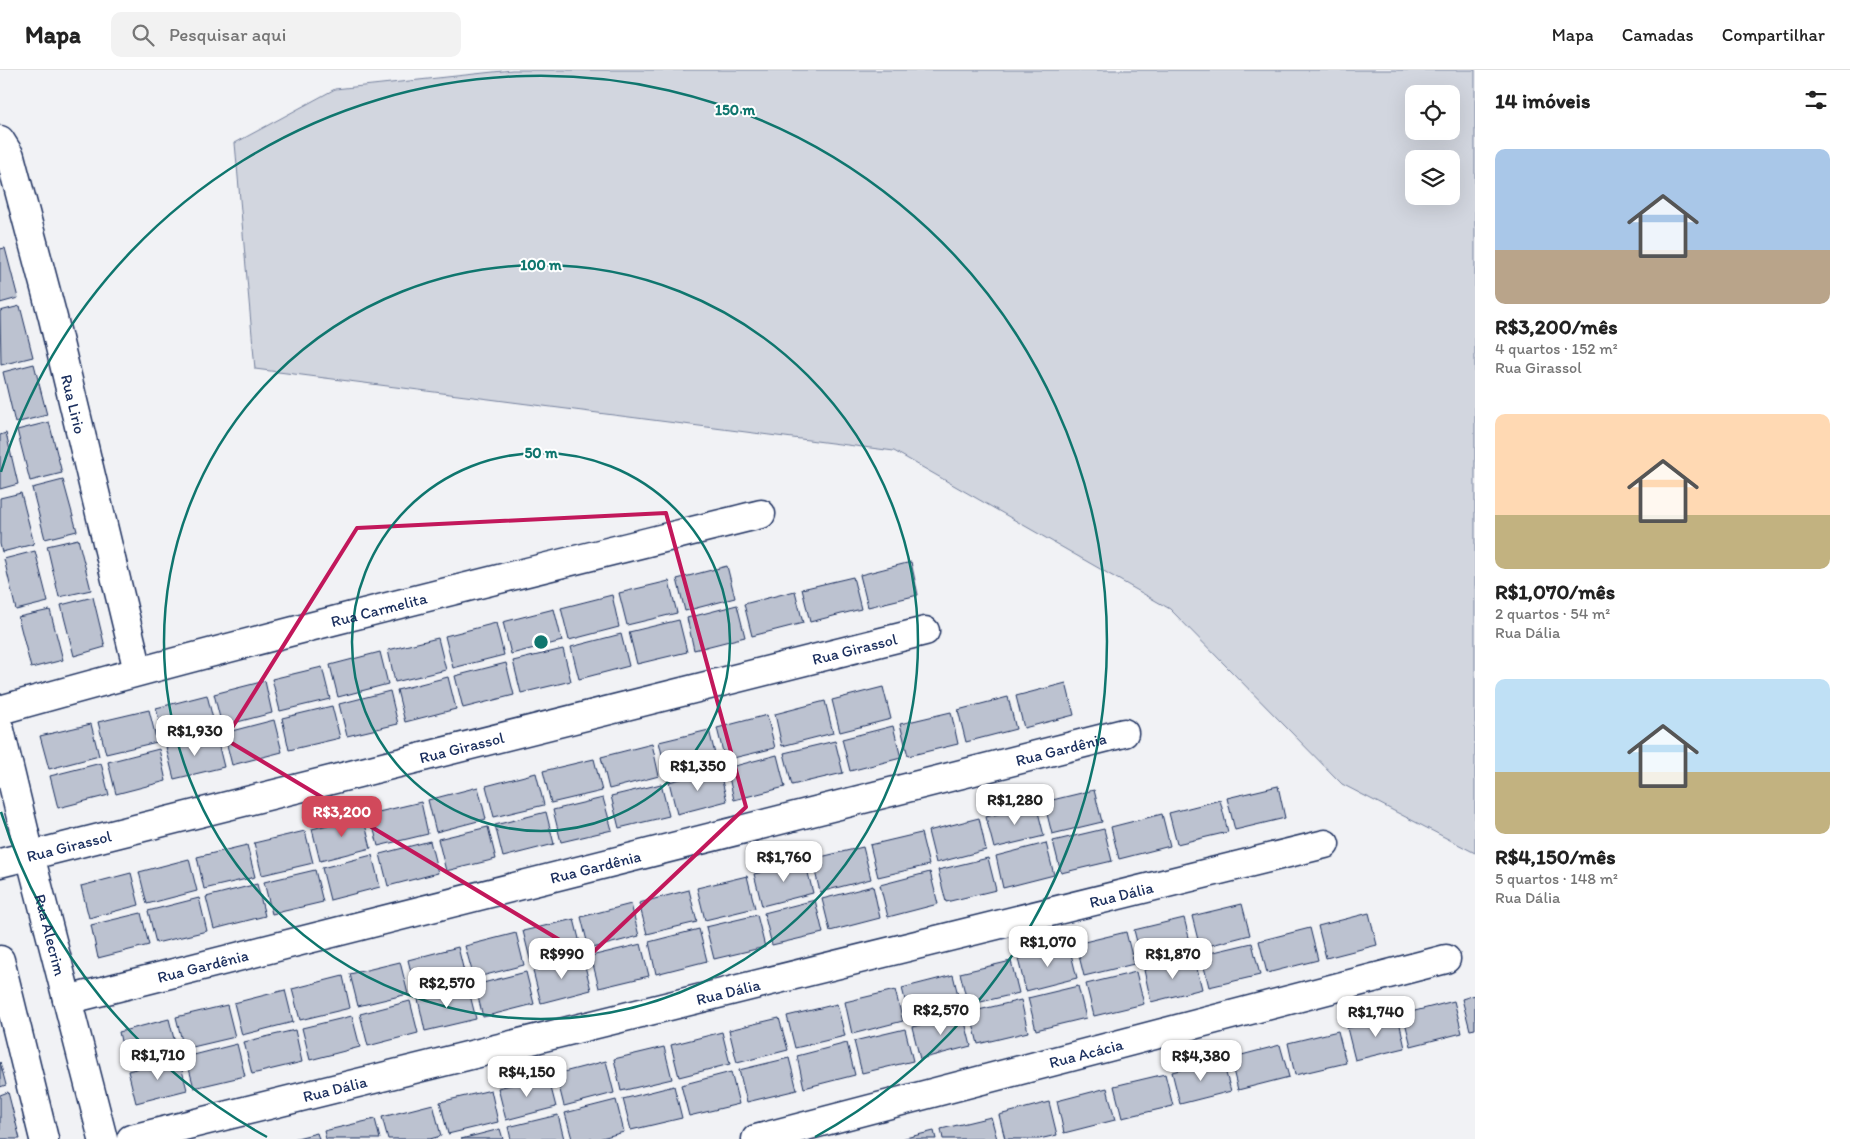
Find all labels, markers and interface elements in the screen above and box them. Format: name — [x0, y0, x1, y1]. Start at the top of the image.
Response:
search box — [111, 12, 461, 57]
text: Mapa — [25, 20, 81, 49]
icon: search — [129, 21, 157, 49]
text: Pesquisar aqui — [169, 23, 286, 46]
text: Mapa — [1552, 24, 1594, 46]
text: Camadas — [1622, 24, 1694, 46]
text: Compartilhar — [1722, 24, 1825, 46]
map controls — [1405, 85, 1460, 205]
button: locate — [1405, 85, 1460, 140]
icon: filters — [1802, 86, 1830, 114]
text: 14 imóveis — [1495, 88, 1590, 113]
text: 150 m — [715, 101, 755, 119]
button: layers — [1405, 150, 1460, 205]
icon: home — [1618, 181, 1708, 271]
text: 100 m — [520, 256, 562, 274]
text: R$3,200/mês — [1495, 314, 1618, 339]
text: 4 quartos · 152 m² — [1495, 339, 1618, 358]
text: Rua Girassol — [1495, 358, 1582, 377]
street label: Rua Lirio — [57, 372, 90, 436]
text: 50 m — [524, 444, 558, 462]
icon: home — [1618, 446, 1708, 536]
text: R$1,070/mês — [1495, 579, 1615, 604]
street label: Rua Carmelita — [329, 588, 430, 631]
text: 2 quartos · 54 m² — [1495, 604, 1610, 623]
text: Rua Dália — [1495, 623, 1560, 642]
street label: Rua Girassol — [810, 629, 900, 669]
centre of rings — [532, 633, 550, 651]
icon: home — [1618, 711, 1708, 801]
pin: R$1,930 — [149, 714, 241, 757]
text: R$1,930 — [167, 721, 223, 740]
street label: Rua Girassol — [417, 728, 507, 767]
street label: Rua Gardênia — [1013, 729, 1108, 770]
pin: R$1,350 — [652, 750, 744, 792]
text: R$1,350 — [670, 756, 726, 775]
pin: R$1,280 — [969, 784, 1061, 826]
text: R$1,280 — [987, 790, 1043, 809]
pin: R$3,200 — [296, 796, 388, 838]
text: R$3,200 — [313, 802, 371, 821]
street label: Rua Girassol — [25, 826, 114, 866]
pin: R$1,760 — [738, 840, 830, 883]
text: R$4,150/mês — [1495, 844, 1616, 869]
street label: Rua Gardênia — [548, 846, 643, 888]
text: R$1,760 — [756, 847, 812, 866]
text: 5 quartos · 148 m² — [1495, 869, 1618, 888]
street label: Rua Dália — [1087, 878, 1156, 912]
text: Rua Dália — [1495, 888, 1560, 907]
street label: Rua Alecrim — [30, 892, 70, 978]
pin: R$1,070 — [1002, 926, 1094, 968]
text: R$1,070 — [1020, 932, 1076, 951]
pin: R$990 — [527, 938, 597, 980]
pin: R$1,870 — [1127, 938, 1219, 980]
text: R$990 — [540, 944, 584, 963]
text: R$1,870 — [1145, 944, 1201, 963]
street label: Rua Gardênia — [155, 946, 250, 987]
pin: R$2,570 — [401, 966, 493, 1009]
text: R$2,570 — [419, 973, 475, 992]
street label: Rua Dália — [694, 975, 763, 1009]
pin: R$2,570 — [895, 994, 987, 1036]
pin: R$1,740 — [1330, 996, 1422, 1038]
text: R$2,570 — [913, 1000, 969, 1019]
text: R$1,740 — [1348, 1002, 1404, 1021]
street label: Rua Acácia — [1047, 1034, 1126, 1072]
pin: R$1,710 — [112, 1038, 204, 1081]
pin: R$4,380 — [1155, 1040, 1247, 1082]
text: R$1,710 — [131, 1045, 185, 1064]
text: R$4,380 — [1172, 1046, 1230, 1065]
pin: R$4,150 — [481, 1056, 573, 1098]
text: R$4,150 — [499, 1062, 555, 1081]
street label: Rua Dália — [301, 1072, 370, 1106]

